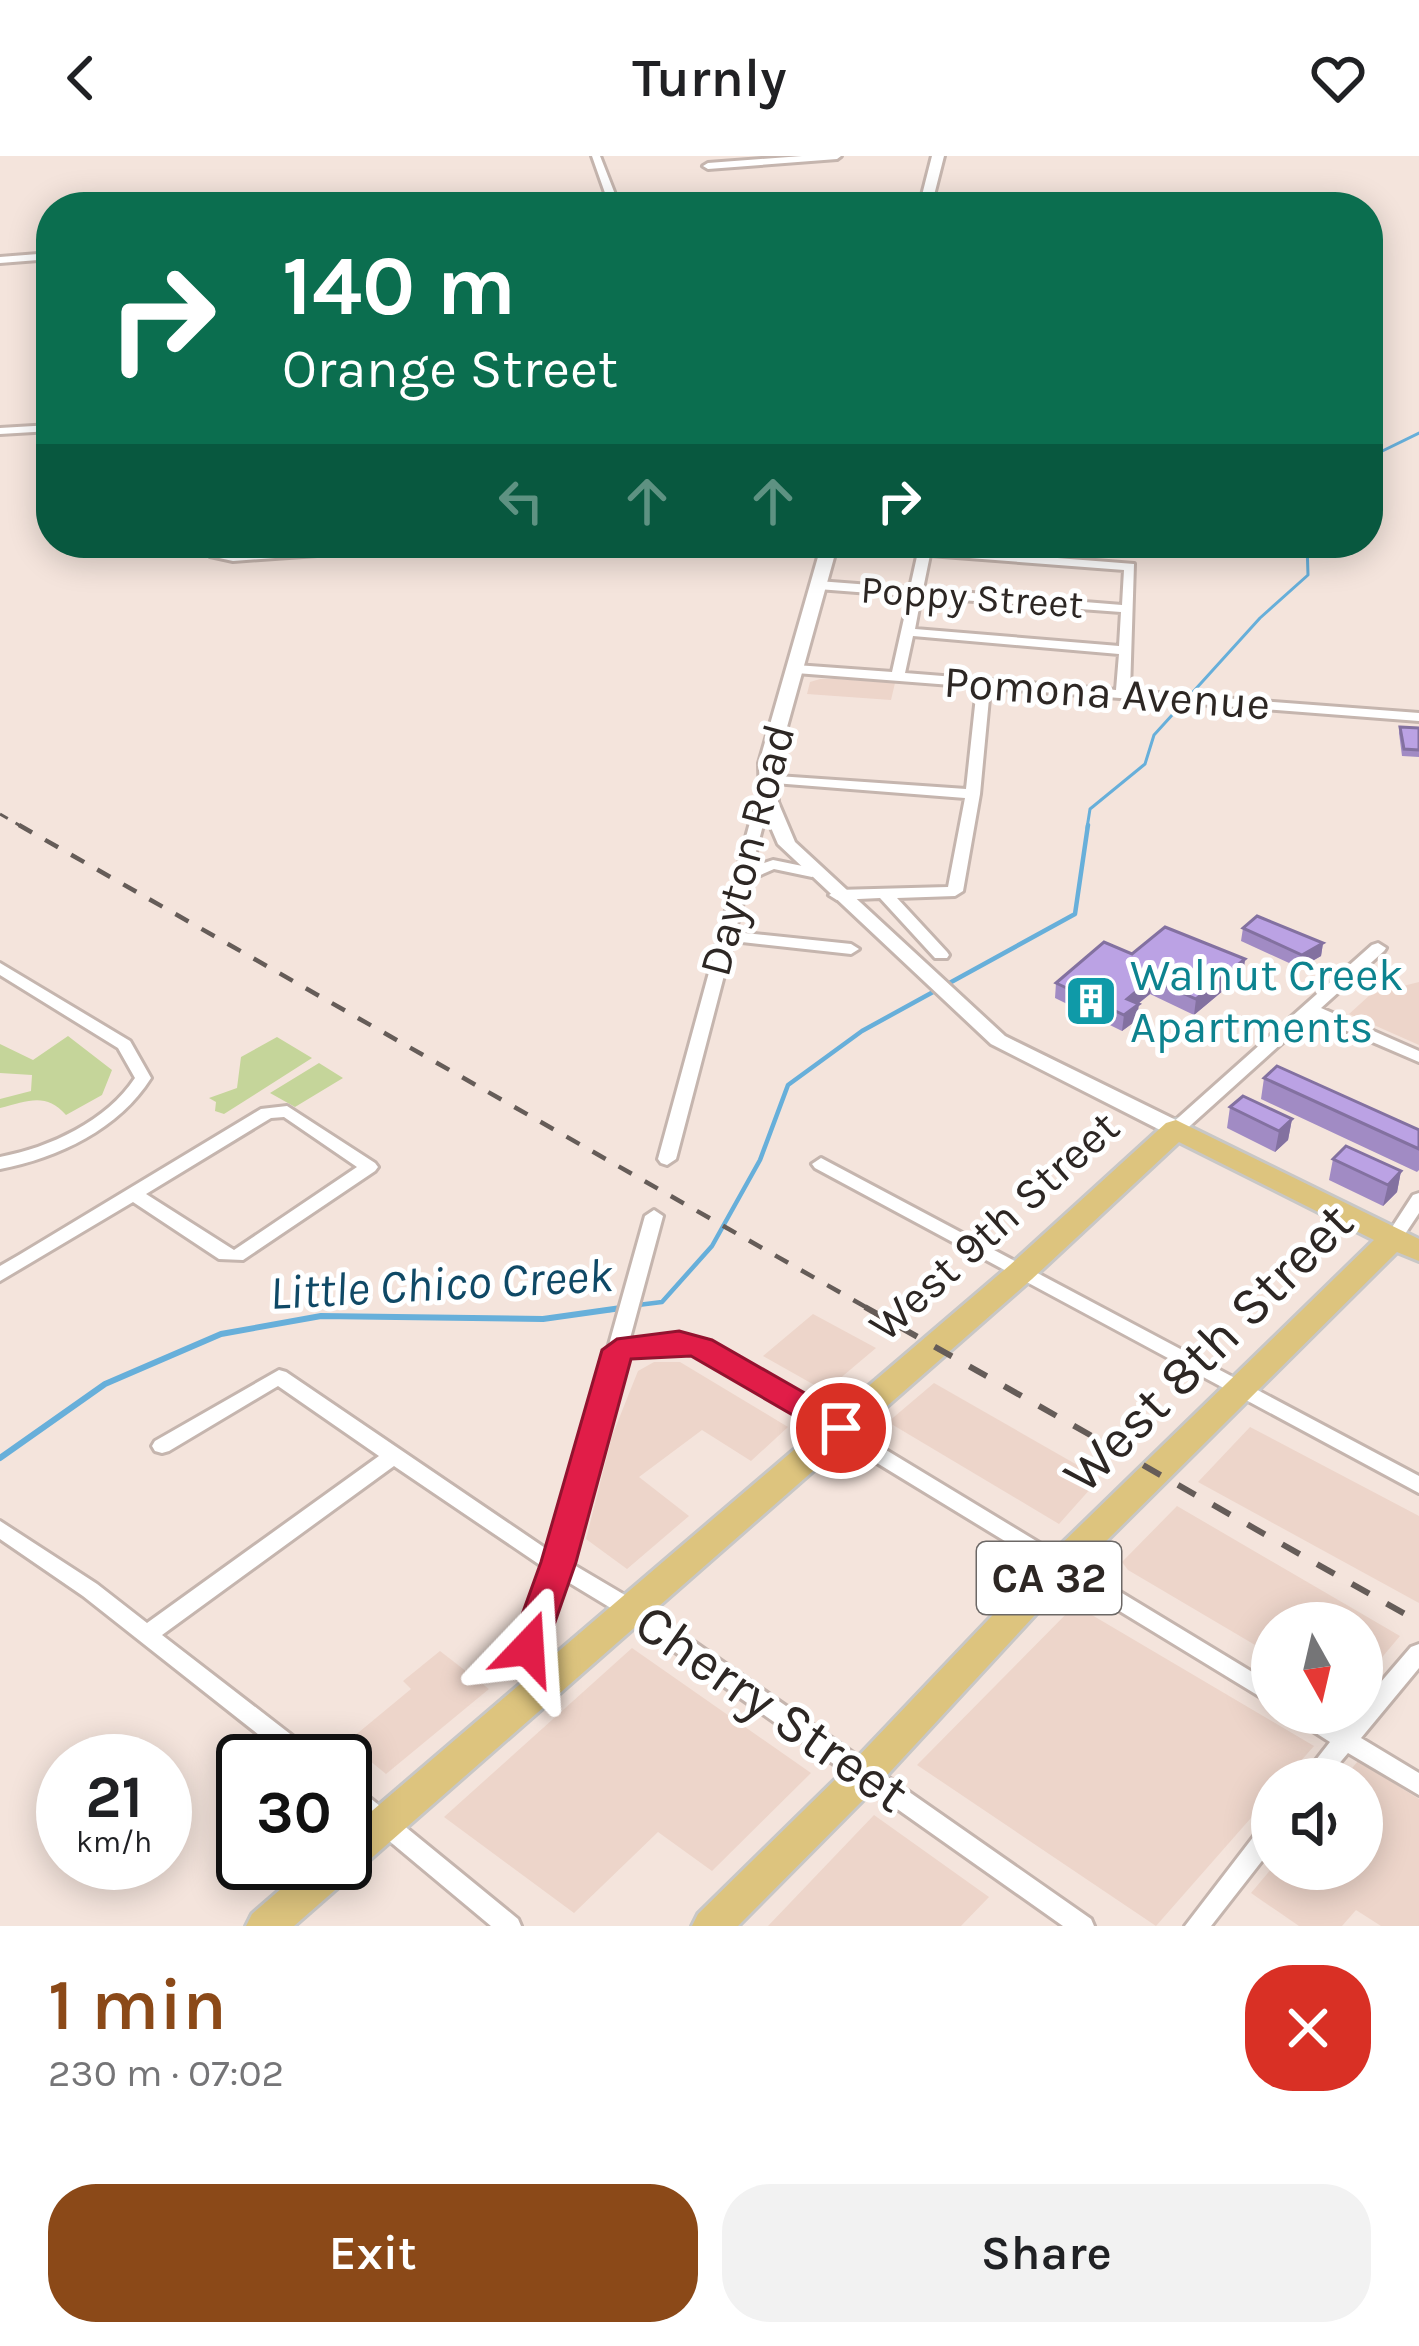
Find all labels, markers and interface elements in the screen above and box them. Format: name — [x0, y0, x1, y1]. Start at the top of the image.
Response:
icon: back — [48, 45, 114, 111]
icon: heart — [1305, 45, 1371, 111]
text: Turnly — [632, 46, 787, 110]
text: 140 m — [282, 237, 516, 335]
icon: right — [84, 240, 240, 396]
text: Orange Street — [282, 337, 618, 401]
icon: left — [488, 468, 554, 534]
icon: ahead — [614, 468, 680, 534]
icon: ahead — [740, 468, 806, 534]
icon: right — [866, 468, 932, 534]
street label: Poppy Street — [859, 566, 1085, 628]
street label: Pomona Avenue — [942, 656, 1272, 730]
street label: Dayton Road — [688, 718, 807, 982]
place label: Walnut Creek Apartments — [1130, 949, 1404, 1053]
building icon: Walnut Creek Apartments — [1063, 973, 1119, 1029]
street label: West 9th Street — [859, 1100, 1129, 1352]
street label: West 8th Street — [1050, 1190, 1366, 1506]
water label: Little Chico Creek — [268, 1247, 615, 1321]
pin — [790, 1377, 892, 1479]
icon: arrive — [808, 1395, 874, 1461]
road number: CA 32 — [977, 1542, 1121, 1614]
position arrow — [465, 1585, 591, 1711]
street label: Cherry Street — [623, 1590, 921, 1826]
north arrow — [1251, 1602, 1383, 1734]
map controls — [1251, 1602, 1383, 1890]
speed limit sign: 30 — [216, 1734, 372, 1890]
button: sound — [1251, 1758, 1383, 1890]
text: 21 — [85, 1762, 143, 1832]
text: km/h — [76, 1824, 152, 1860]
text: 1 min — [48, 1963, 227, 2047]
button: close — [1245, 1965, 1371, 2091]
text: 230 m · 07:02 — [48, 2050, 284, 2096]
button: Exit — [48, 2184, 698, 2322]
button: Share — [722, 2184, 1371, 2322]

